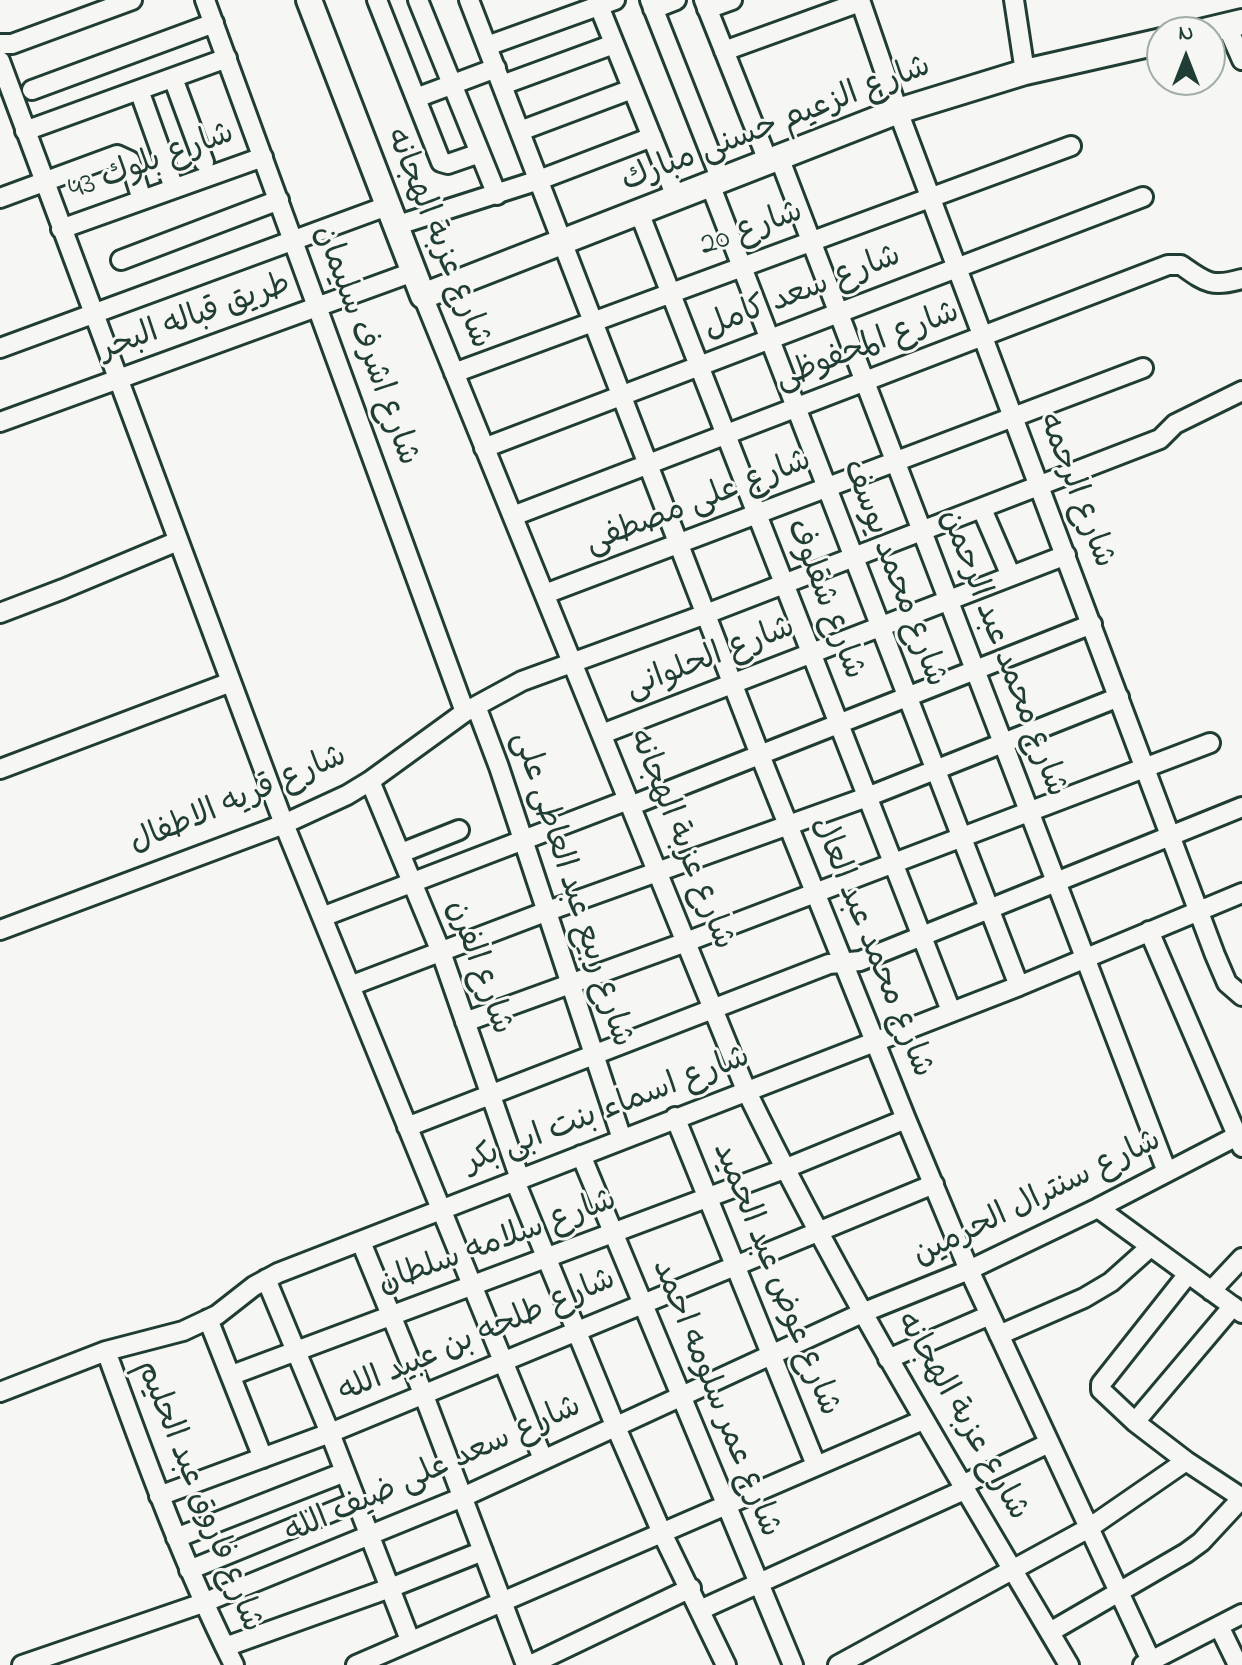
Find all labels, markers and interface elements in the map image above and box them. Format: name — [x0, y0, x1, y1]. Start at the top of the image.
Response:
north arrow — [1146, 16, 1226, 96]
text: N — [1179, 18, 1193, 50]
street label: شارع الزعيم حسنى مبارك — [617, 49, 937, 203]
street label: شارع بلوك 43 — [64, 116, 240, 212]
street label: شارع عزبة الهجانه — [374, 123, 498, 355]
street label: شارع 20 — [695, 195, 809, 267]
street label: شارع اشرف سليمان — [303, 221, 425, 471]
street label: شارع سعد كامل — [699, 239, 907, 349]
street label: طريق قباله البحر — [95, 267, 297, 371]
street label: شارع المحفوظى — [770, 295, 966, 401]
street label: شارع الرحمه — [1027, 408, 1121, 574]
street label: شارع على مصطفى — [581, 443, 817, 565]
street label: شارع محمد يوسف — [831, 455, 953, 693]
street label: شارع محمد عبد الرحمن — [928, 505, 1074, 803]
street label: شارع شقلوف — [775, 514, 871, 686]
street label: شارع الحلوانى — [621, 610, 801, 710]
street label: شارع عزبة الهجانه — [617, 724, 741, 956]
street label: شارع ربيع عبد العاطى على — [501, 727, 639, 1053]
street label: شارع قريه الاطفال — [125, 739, 353, 865]
street label: شارع محمد عبد العال — [800, 812, 940, 1084]
street label: شارع الفرن — [435, 896, 519, 1040]
street label: شارع اسماء بنت ابى بكر — [460, 1040, 756, 1184]
street label: شارع سنترال الحرمين — [908, 1123, 1168, 1277]
street label: شارع عوض عبد الحميد — [702, 1138, 846, 1422]
street label: شارع سلامه سلطان — [373, 1183, 623, 1305]
street label: شارع عمر سلومه احمد — [641, 1254, 787, 1544]
street label: شارع طلحه بن عبيد الله — [334, 1262, 622, 1414]
street label: شارع عزبة الهجانه — [885, 1306, 1035, 1528]
street label: شارع فاروق عبد الحليم — [125, 1355, 269, 1639]
street label: شارع سعد على ضيف الله — [280, 1389, 588, 1555]

